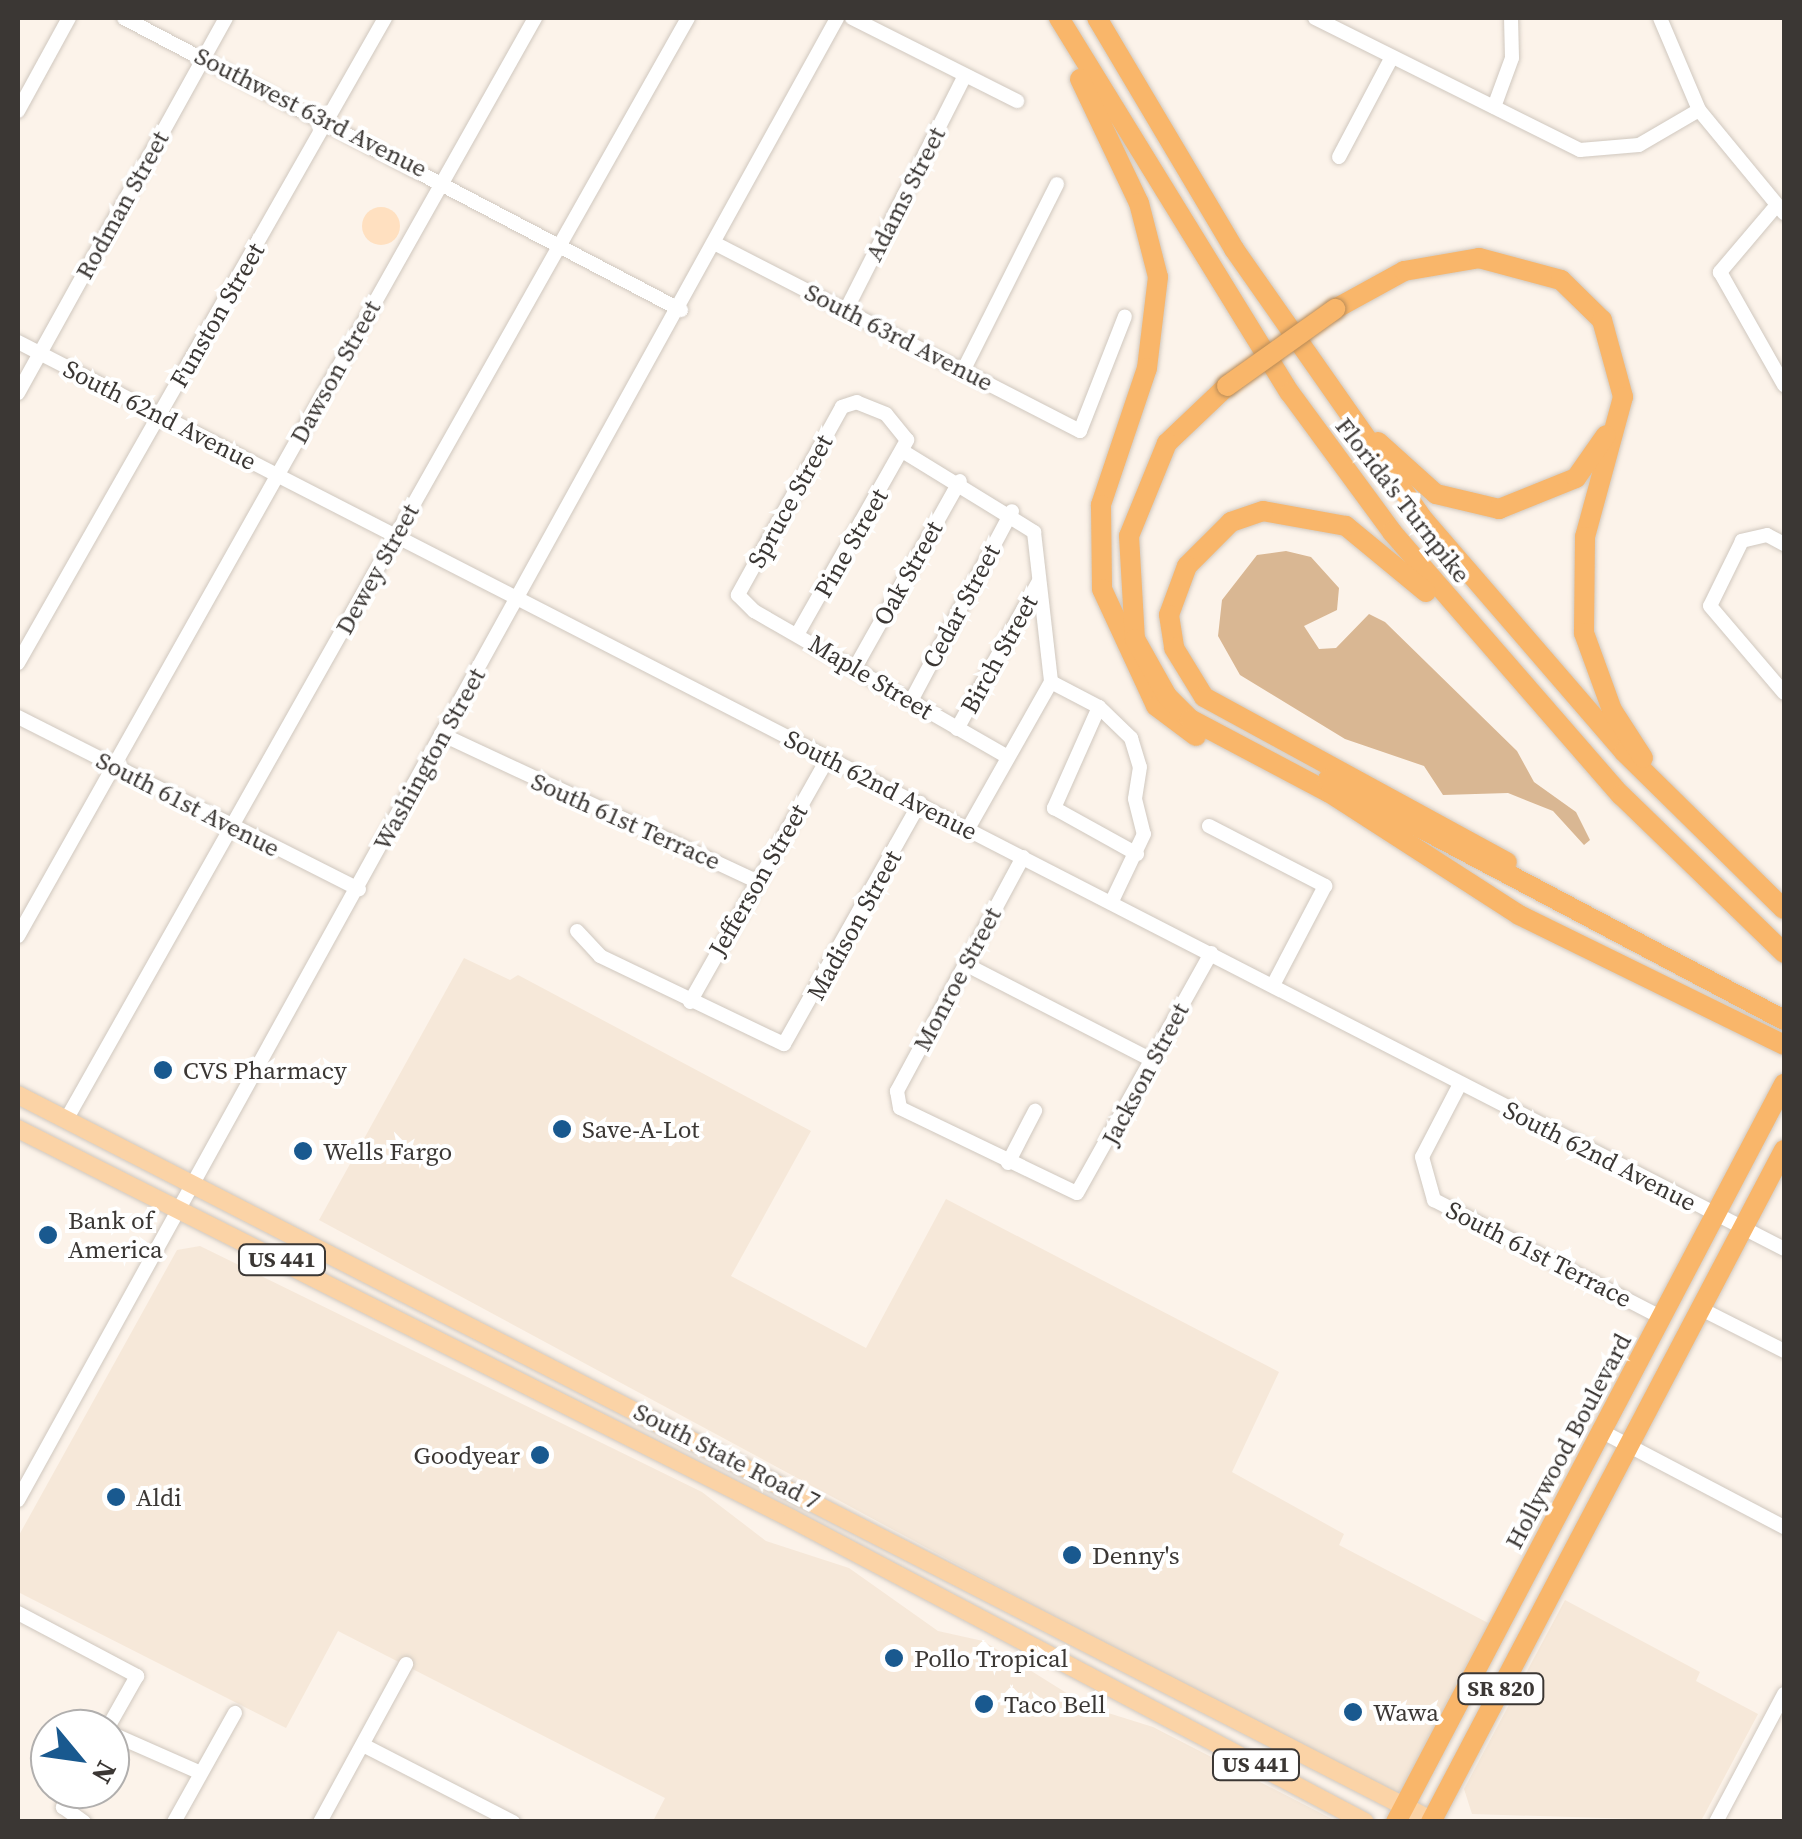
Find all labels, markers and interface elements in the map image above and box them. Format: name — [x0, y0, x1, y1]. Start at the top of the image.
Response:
street label: Southwest 63rd Avenue — [190, 40, 432, 184]
street label: Adams Street — [858, 122, 952, 266]
street label: Rodman Street — [69, 126, 175, 284]
street label: Funston Street — [164, 237, 270, 393]
street label: South 63rd Avenue — [800, 277, 998, 397]
street label: Dawson Street — [283, 295, 387, 449]
street label: South 62nd Avenue — [59, 354, 261, 476]
street label: Florida's Turnpike — [1329, 411, 1477, 589]
street label: Spruce Street — [741, 429, 839, 573]
street label: Pine Street — [808, 483, 894, 603]
street label: Dewey Street — [329, 498, 425, 640]
street label: Oak Street — [867, 516, 949, 630]
street label: Cedar Street — [916, 539, 1006, 673]
street label: Birch Street — [954, 589, 1044, 719]
street label: Maple Street — [804, 628, 938, 726]
street label: Washington Street — [367, 663, 491, 855]
street label: South 62nd Avenue — [780, 724, 982, 846]
street label: South 61st Avenue — [91, 745, 285, 863]
street label: South 61st Terrace — [527, 766, 725, 876]
street label: Jefferson Street — [702, 799, 814, 961]
street label: Madison Street — [801, 845, 907, 1005]
street label: Monroe Street — [907, 902, 1007, 1056]
street label: Jackson Street — [1095, 998, 1195, 1150]
place label: CVS Pharmacy — [183, 1055, 347, 1085]
marker: CVS Pharmacy — [152, 1059, 174, 1081]
street label: South 62nd Avenue — [1499, 1095, 1701, 1217]
place label: Save-A-Lot — [582, 1114, 699, 1144]
marker: Save-A-Lot — [551, 1118, 573, 1140]
place label: Wells Fargo — [323, 1136, 452, 1166]
marker: Wells Fargo — [292, 1140, 314, 1162]
street label: South 61st Terrace — [1441, 1194, 1637, 1314]
place label: Bank of America — [68, 1206, 163, 1265]
marker: Bank of America — [37, 1224, 59, 1246]
road number: US 441 — [237, 1243, 327, 1277]
street label: Hollywood Boulevard — [1499, 1328, 1637, 1554]
street label: South State Road 7 — [629, 1396, 825, 1516]
place label: Goodyear — [414, 1440, 520, 1470]
marker: Goodyear — [529, 1444, 551, 1466]
place label: Aldi — [136, 1482, 182, 1512]
marker: Aldi — [105, 1486, 127, 1508]
place label: Denny's — [1092, 1540, 1179, 1570]
marker: Denny's — [1061, 1544, 1083, 1566]
place label: Pollo Tropical — [914, 1643, 1069, 1673]
marker: Pollo Tropical — [883, 1647, 905, 1669]
road number: SR 820 — [1456, 1672, 1546, 1706]
place label: Taco Bell — [1004, 1689, 1106, 1719]
marker: Taco Bell — [973, 1693, 995, 1715]
place label: Wawa — [1373, 1697, 1439, 1727]
marker: Wawa — [1342, 1701, 1364, 1723]
north arrow — [30, 1709, 130, 1809]
road number: US 441 — [1211, 1748, 1301, 1782]
text: N — [83, 1754, 126, 1791]

